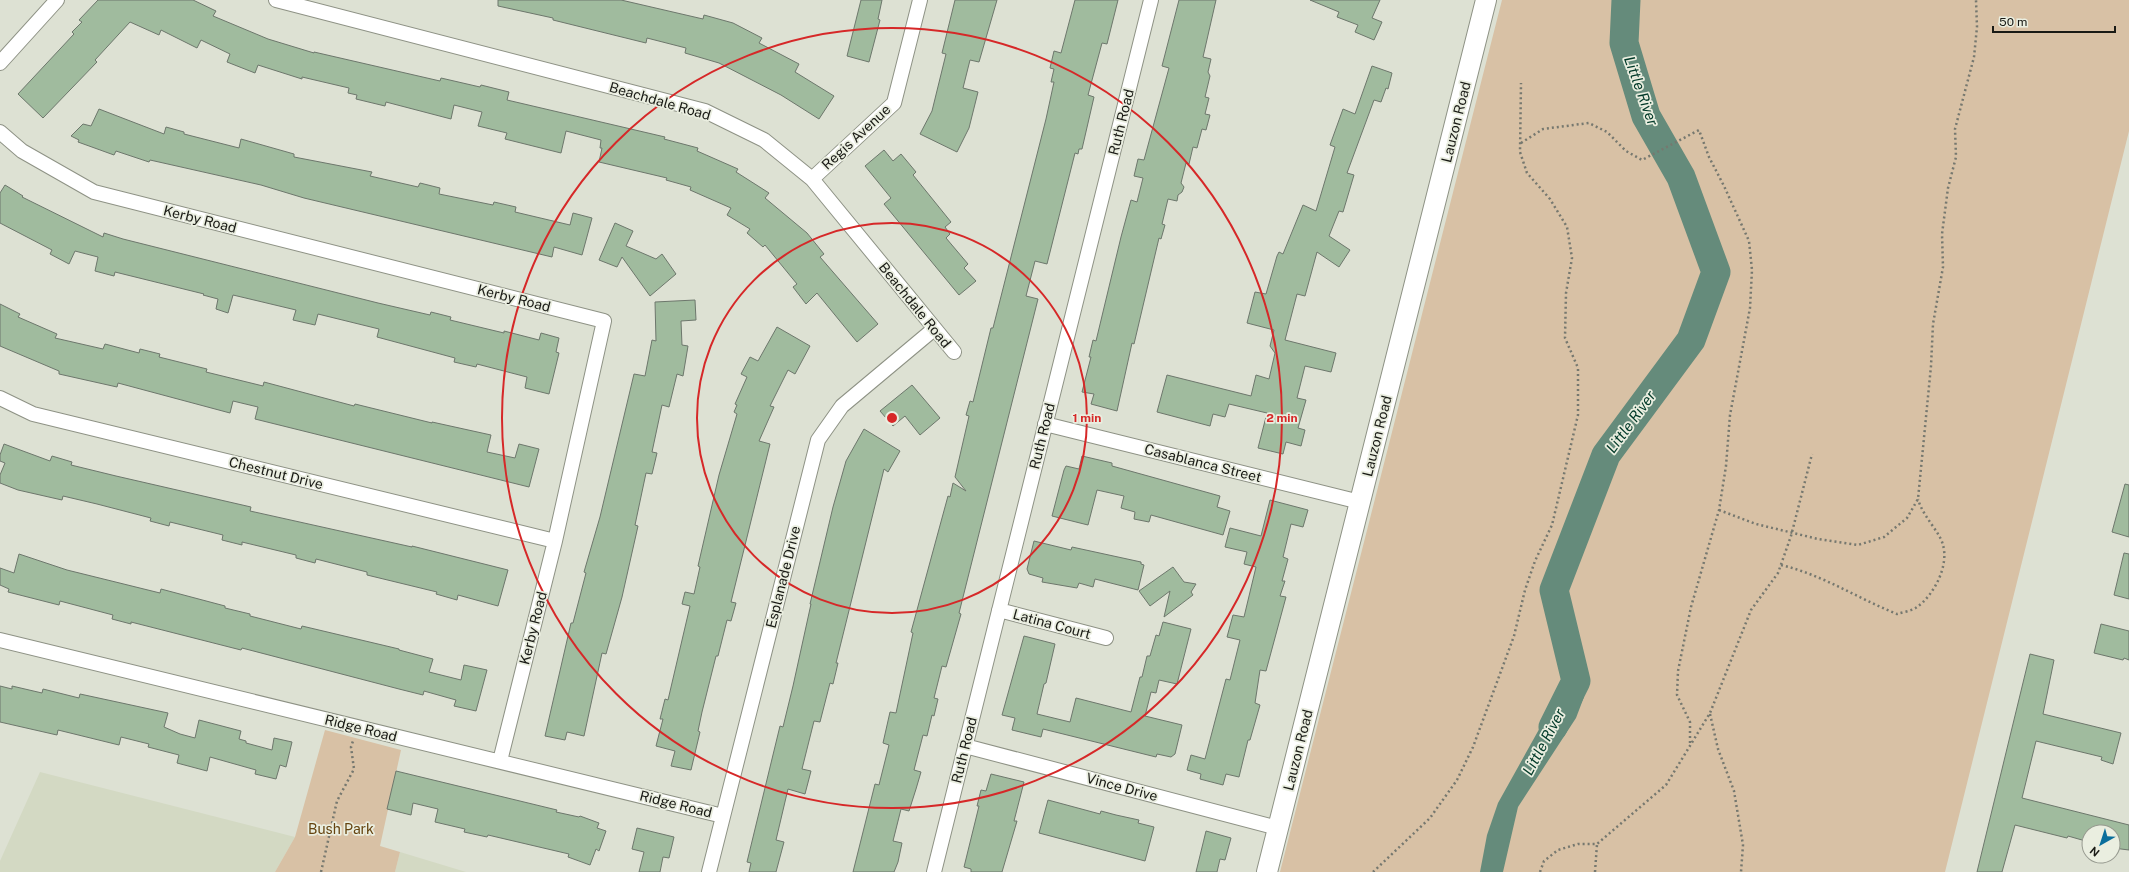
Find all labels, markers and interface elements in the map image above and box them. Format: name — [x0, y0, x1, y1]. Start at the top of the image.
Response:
scale bar — [1993, 8, 2115, 34]
text: 50 m — [1999, 15, 2027, 29]
water label: Little River — [1621, 54, 1662, 128]
street label: Beachdale Road — [607, 79, 713, 123]
street label: Lauzon Road — [1438, 80, 1474, 164]
street label: Ruth Road — [1105, 87, 1137, 157]
street label: Regis Avenue — [818, 101, 894, 173]
street label: Kerby Road — [162, 202, 238, 236]
street label: Beachdale Road — [876, 259, 954, 351]
street label: Kerby Road — [476, 281, 552, 315]
water label: Little River — [1602, 387, 1659, 456]
street label: Lauzon Road — [1359, 394, 1395, 478]
street label: Ruth Road — [1026, 401, 1058, 471]
centre of rings — [885, 411, 899, 425]
text: 1 min — [1073, 411, 1101, 425]
text: 2 min — [1266, 411, 1298, 425]
street label: Casablanca Street — [1143, 441, 1263, 485]
street label: Chestnut Drive — [227, 454, 325, 492]
street label: Esplanade Drive — [763, 524, 803, 630]
street label: Kerby Road — [516, 590, 550, 666]
street label: Latina Court — [1011, 606, 1093, 642]
water label: Little River — [1519, 705, 1568, 778]
street label: Lauzon Road — [1280, 708, 1316, 792]
street label: Ridge Road — [323, 711, 399, 745]
street label: Ruth Road — [948, 715, 980, 785]
street label: Vince Drive — [1084, 770, 1160, 804]
street label: Ridge Road — [638, 787, 714, 821]
park label: Bush Park — [308, 821, 374, 837]
north arrow — [2081, 824, 2121, 864]
text: N — [2088, 844, 2102, 859]

